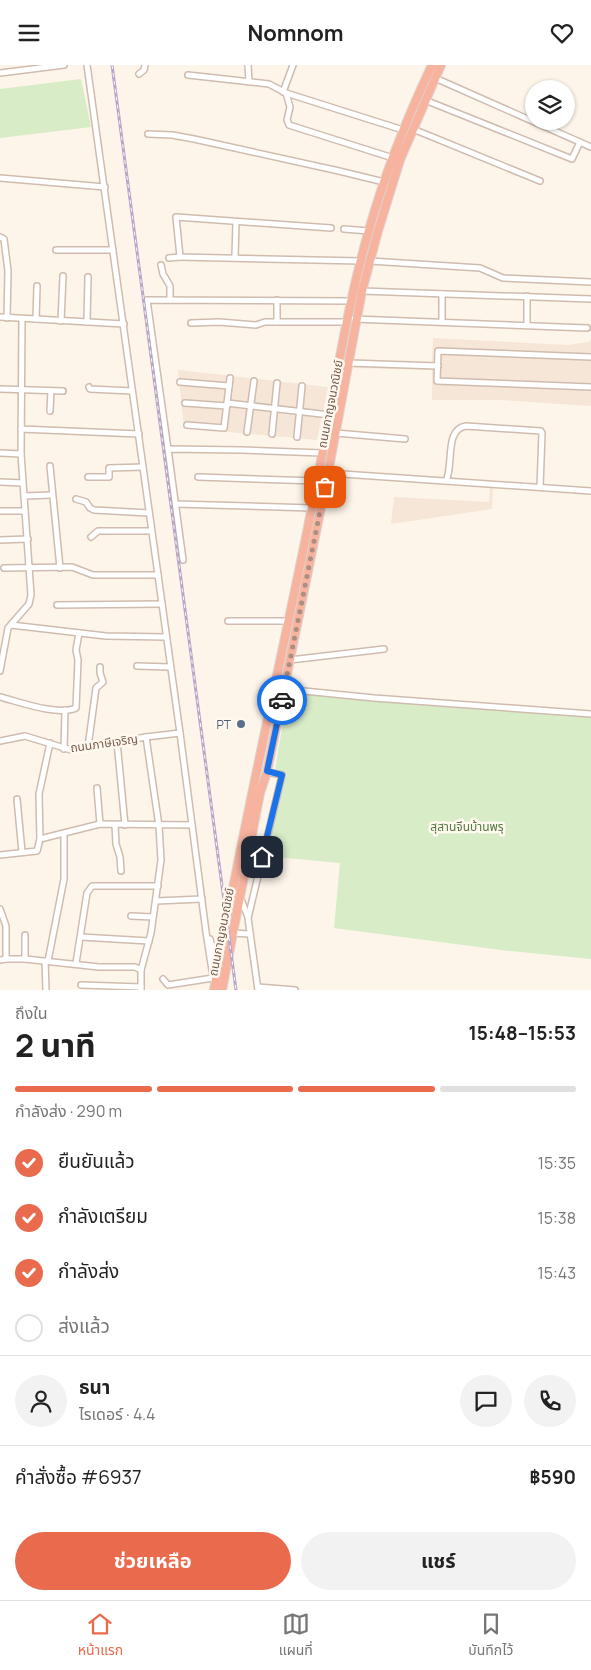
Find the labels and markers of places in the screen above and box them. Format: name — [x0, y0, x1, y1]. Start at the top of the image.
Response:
pin — [304, 466, 346, 508]
place label: PT — [217, 716, 232, 733]
marker: PT — [235, 718, 247, 730]
pin — [241, 836, 283, 878]

